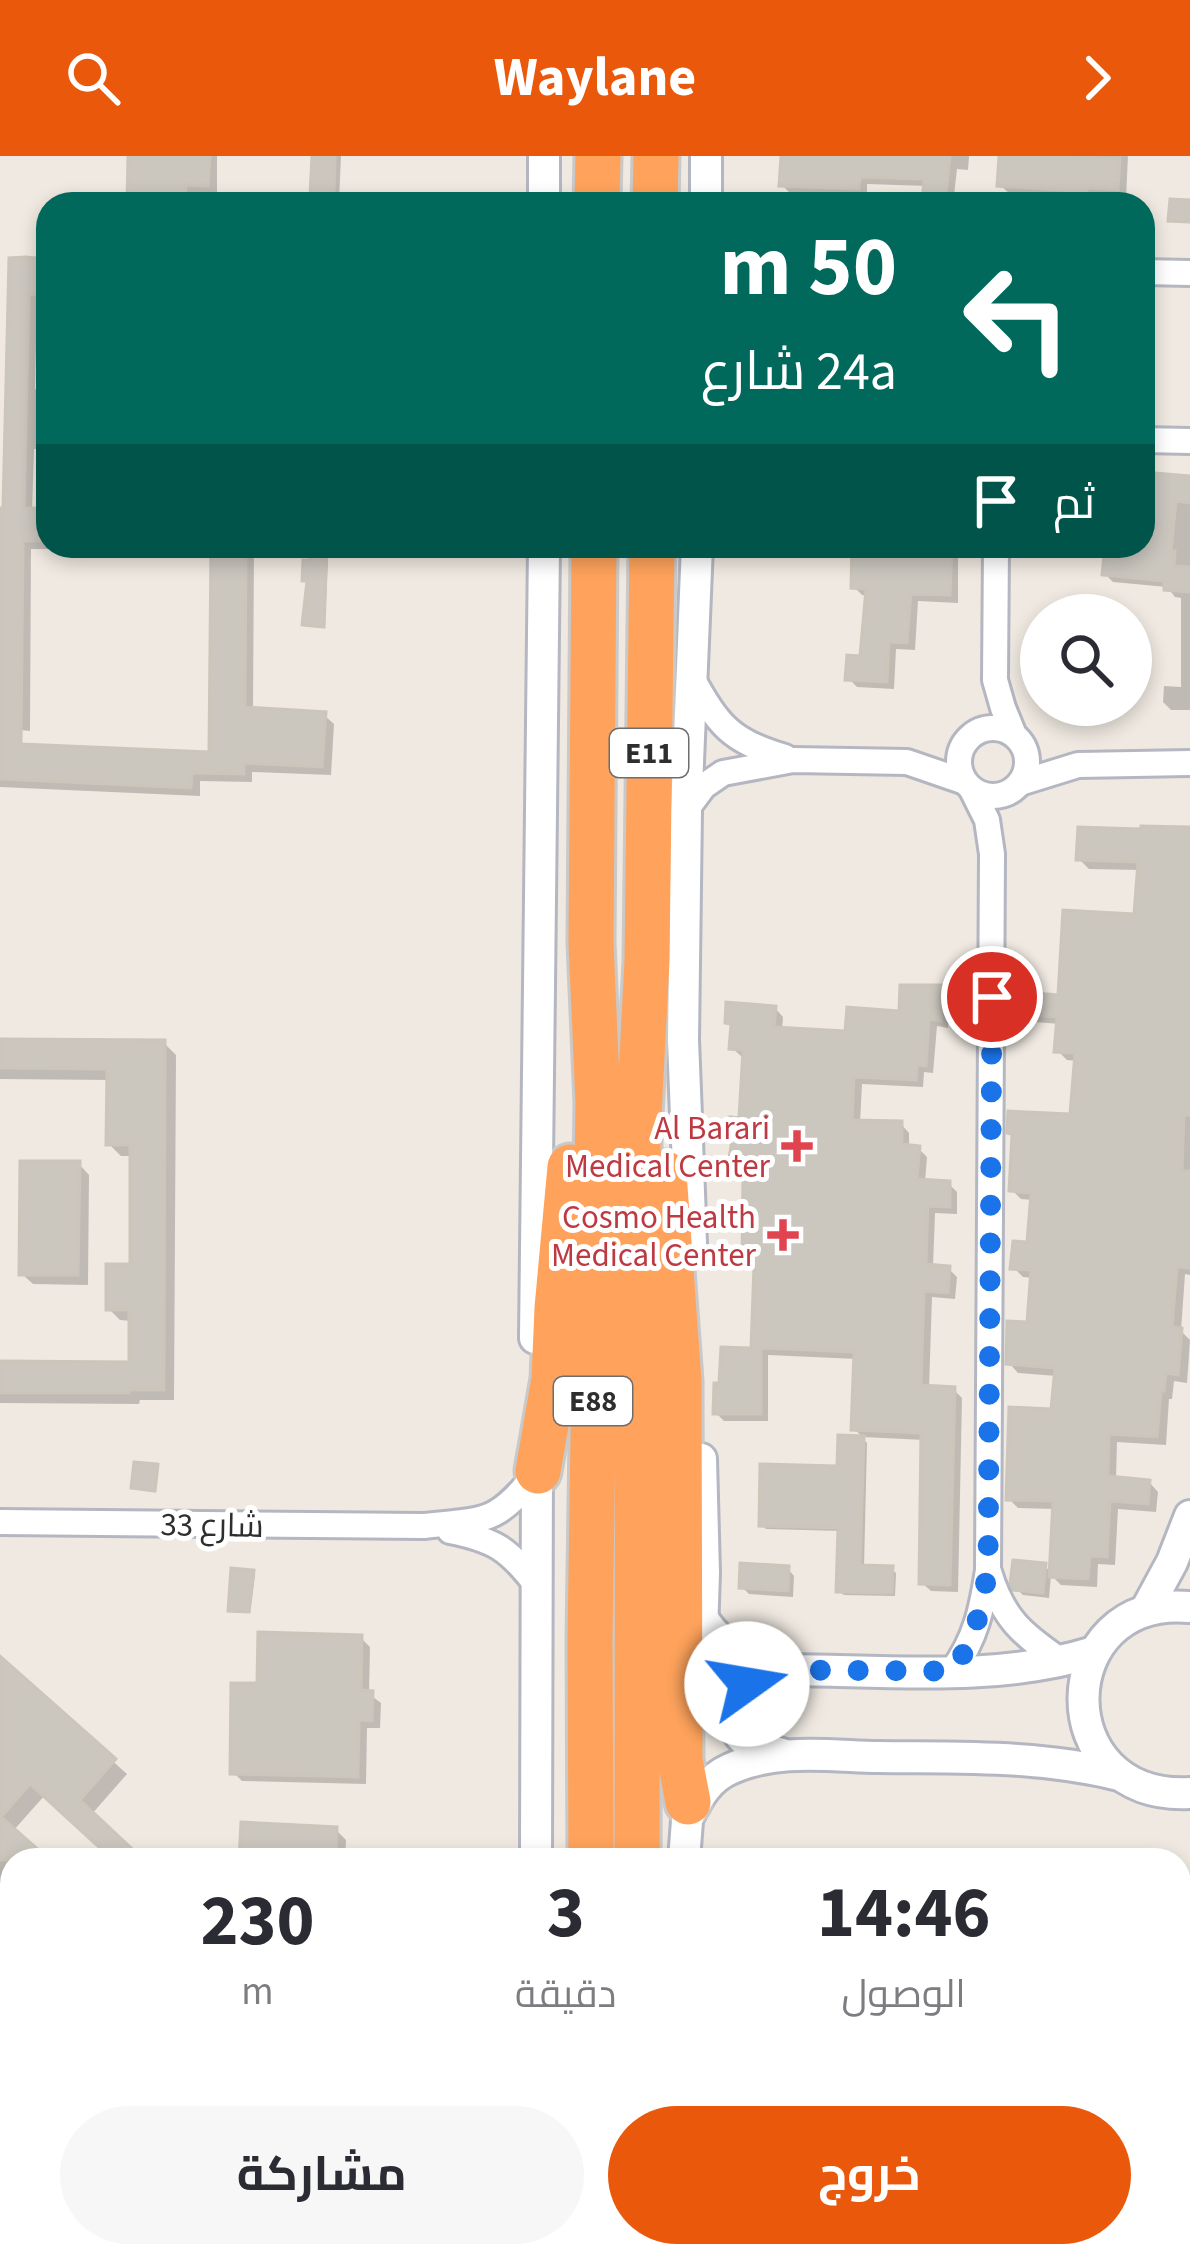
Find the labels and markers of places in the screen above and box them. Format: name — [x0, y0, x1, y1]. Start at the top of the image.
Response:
pin — [941, 946, 1043, 1048]
place label: Al Barari Medical Center — [565, 1105, 771, 1190]
marker: Al Barari Medical Center — [781, 1130, 813, 1162]
place label: Cosmo Health Medical Center — [551, 1194, 757, 1279]
marker: Cosmo Health Medical Center — [767, 1219, 799, 1251]

